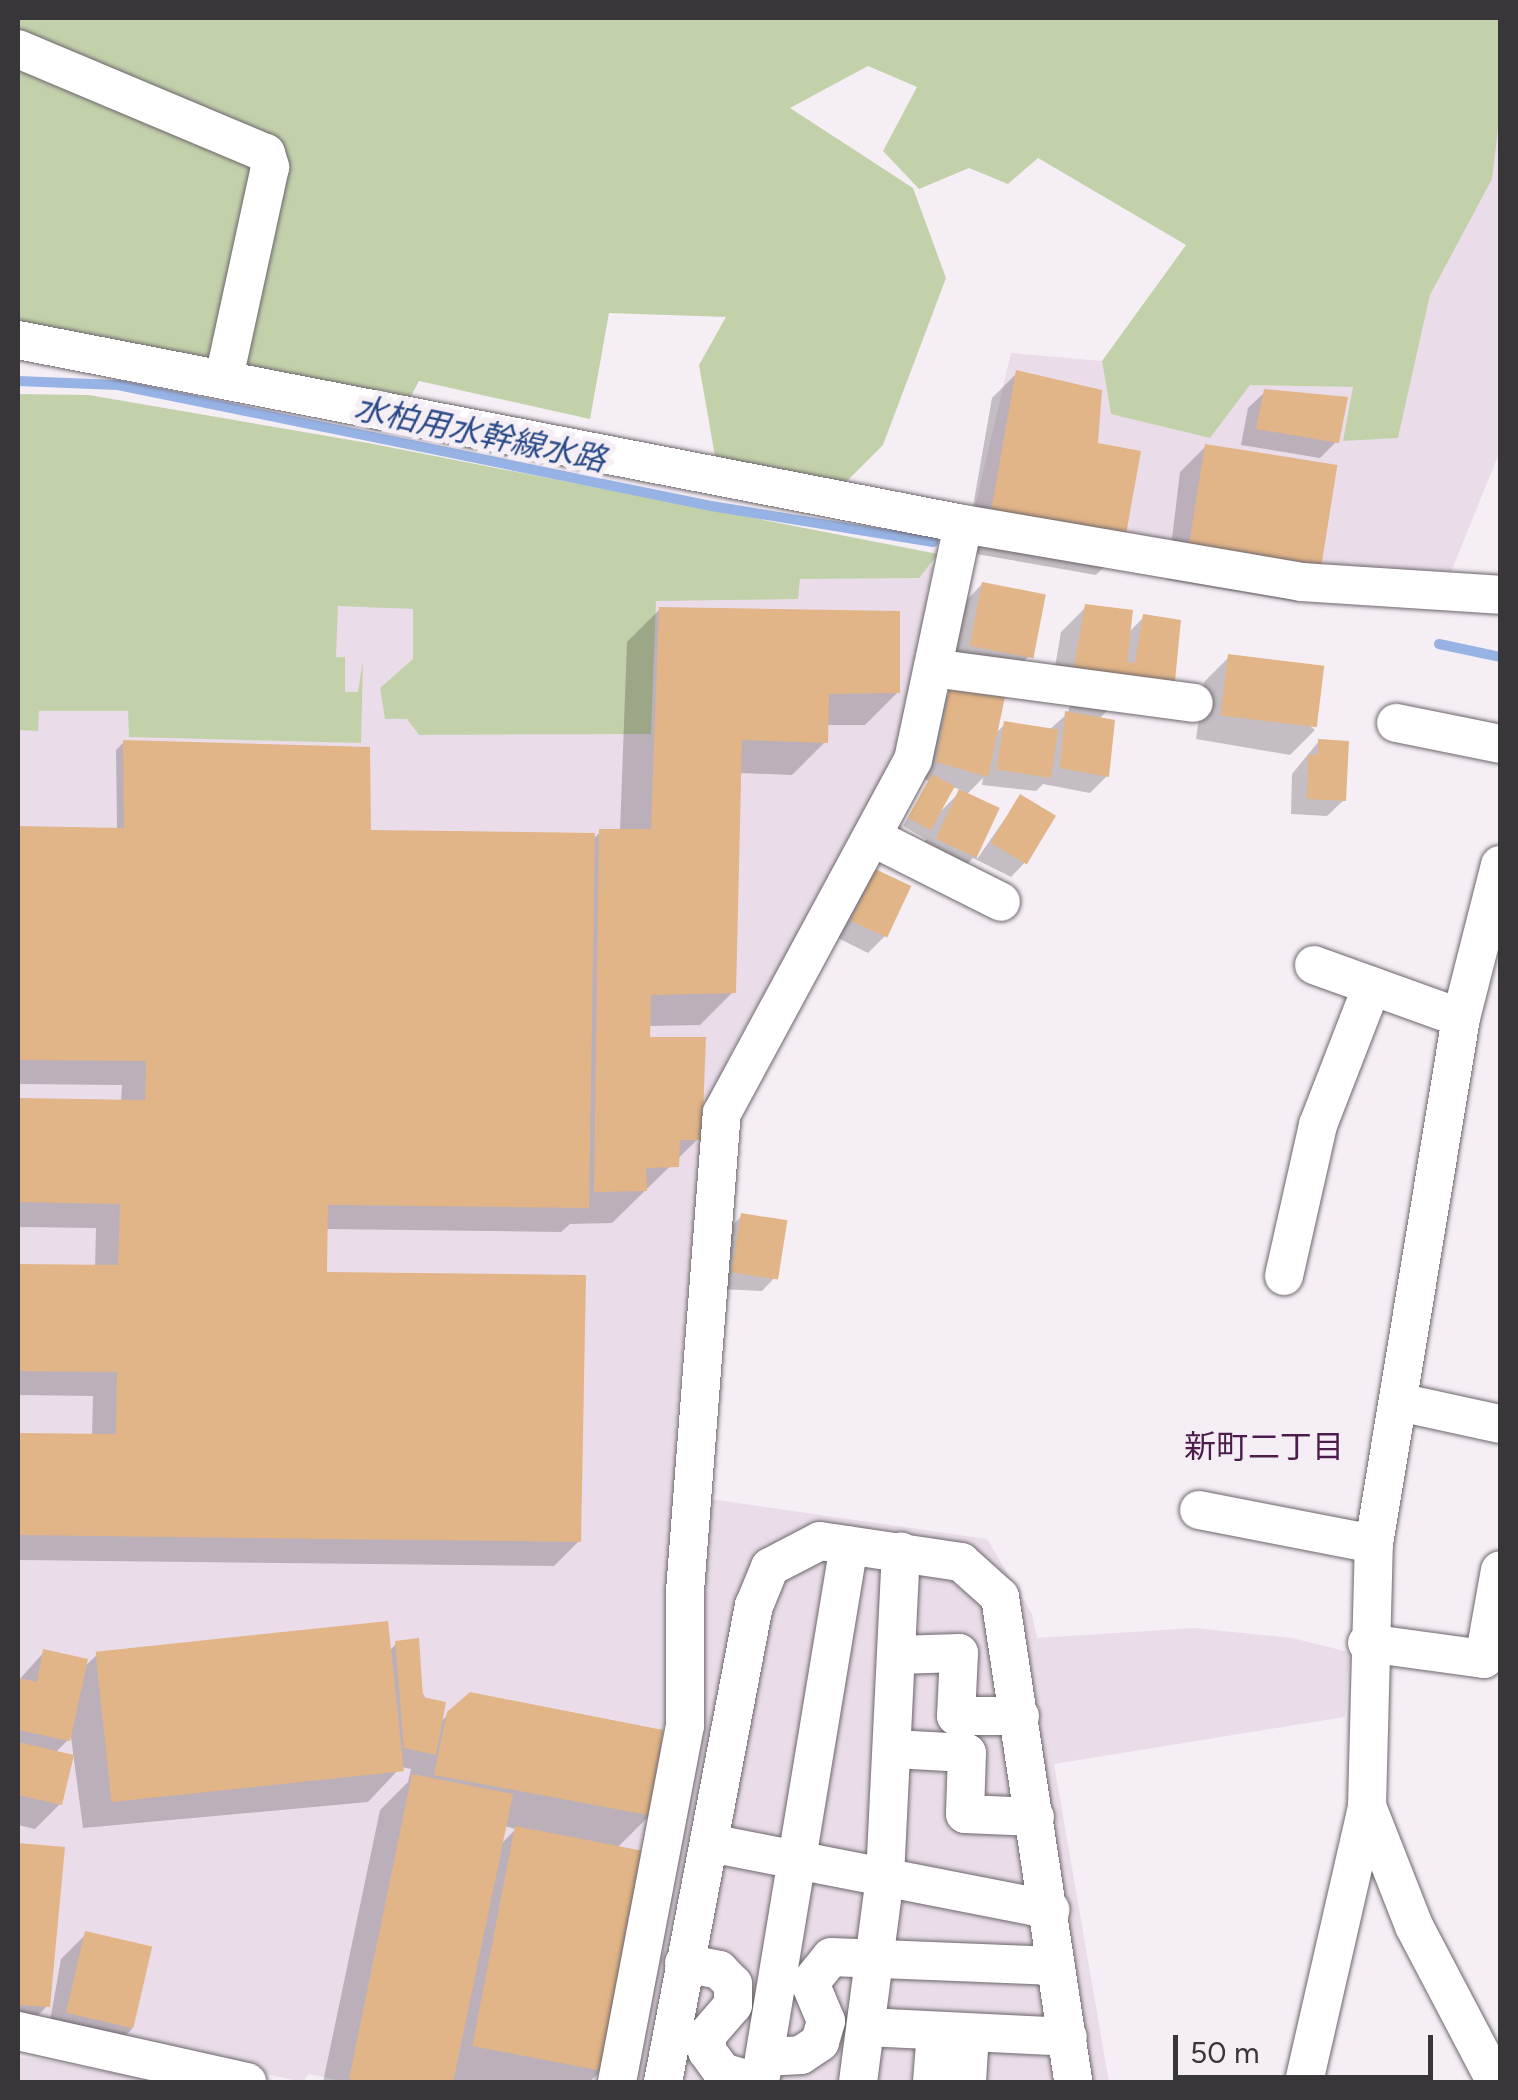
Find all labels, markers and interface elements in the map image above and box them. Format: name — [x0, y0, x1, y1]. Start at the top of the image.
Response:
water label: 水柏用水幹線水路 — [351, 389, 609, 479]
district label: 新町二丁目 — [1184, 1428, 1344, 1466]
scale bar — [1178, 2015, 1438, 2077]
text: 50 m — [1190, 2034, 1259, 2071]

